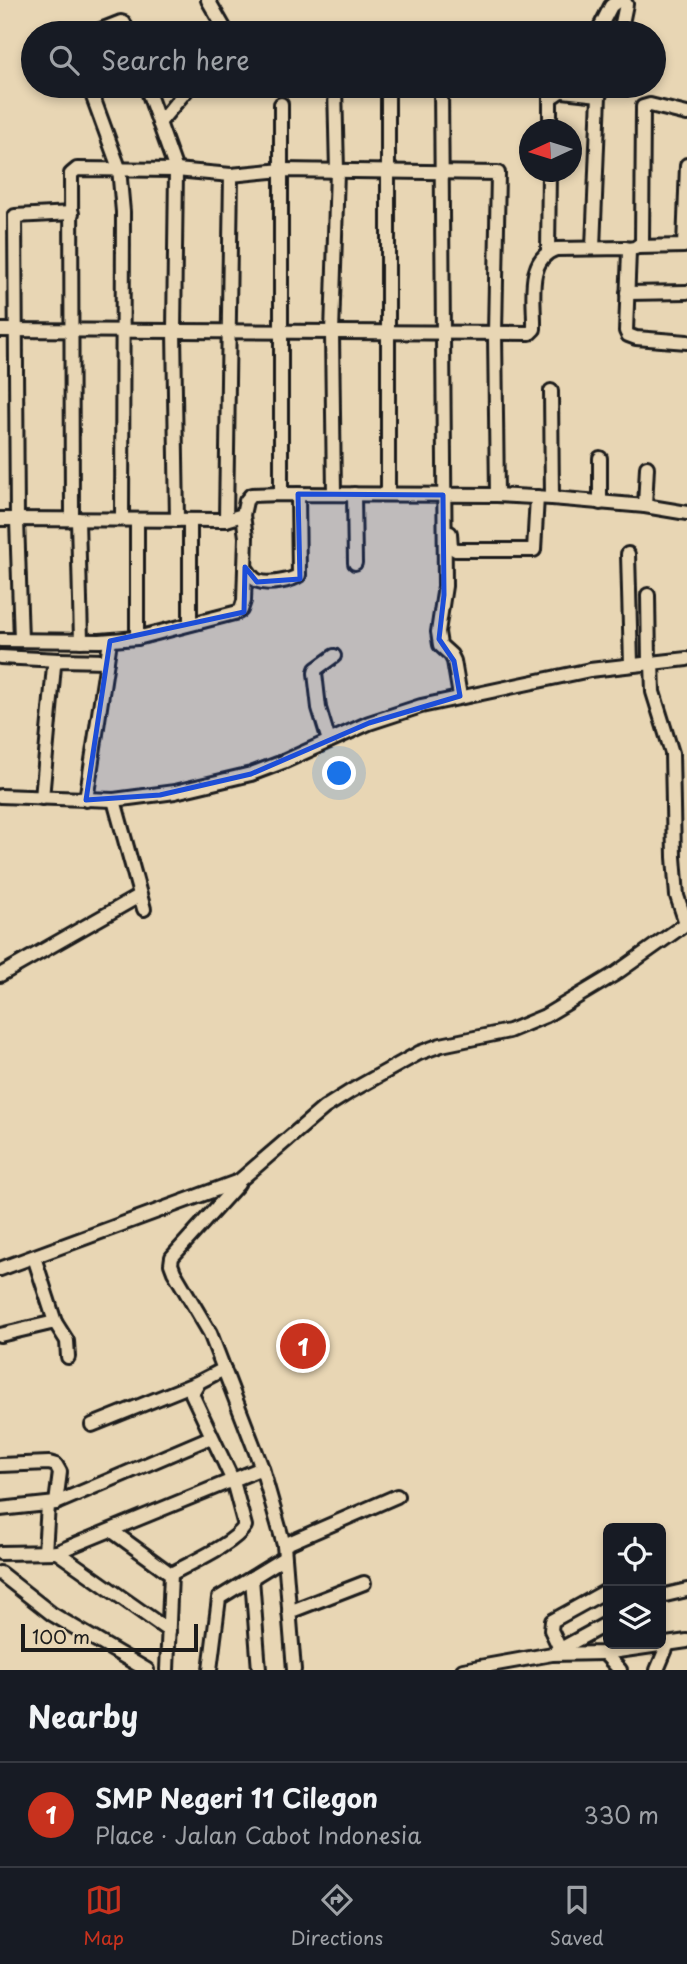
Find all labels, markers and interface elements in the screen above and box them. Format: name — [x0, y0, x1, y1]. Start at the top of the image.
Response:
search box — [21, 21, 666, 98]
text: Search here — [101, 40, 250, 79]
icon: search — [45, 41, 83, 79]
north arrow — [519, 119, 582, 182]
your location — [322, 756, 356, 790]
pin: 1 — [280, 1320, 326, 1372]
map controls — [603, 1523, 666, 1649]
button: locate — [603, 1523, 666, 1586]
button: layers — [603, 1586, 666, 1649]
scale bar — [21, 1621, 198, 1653]
text: 100 m — [32, 1622, 90, 1650]
text: Nearby — [28, 1693, 138, 1738]
text: SMP Negeri 11 Cilegon — [95, 1778, 378, 1817]
text: 1 — [46, 1797, 57, 1832]
text: 330 m — [583, 1797, 659, 1832]
text: Place · Jalan Cabot Indonesia — [95, 1817, 421, 1852]
tab: Map — [83, 1881, 124, 1951]
tab: Directions — [291, 1881, 383, 1951]
tab: Saved — [550, 1881, 604, 1951]

